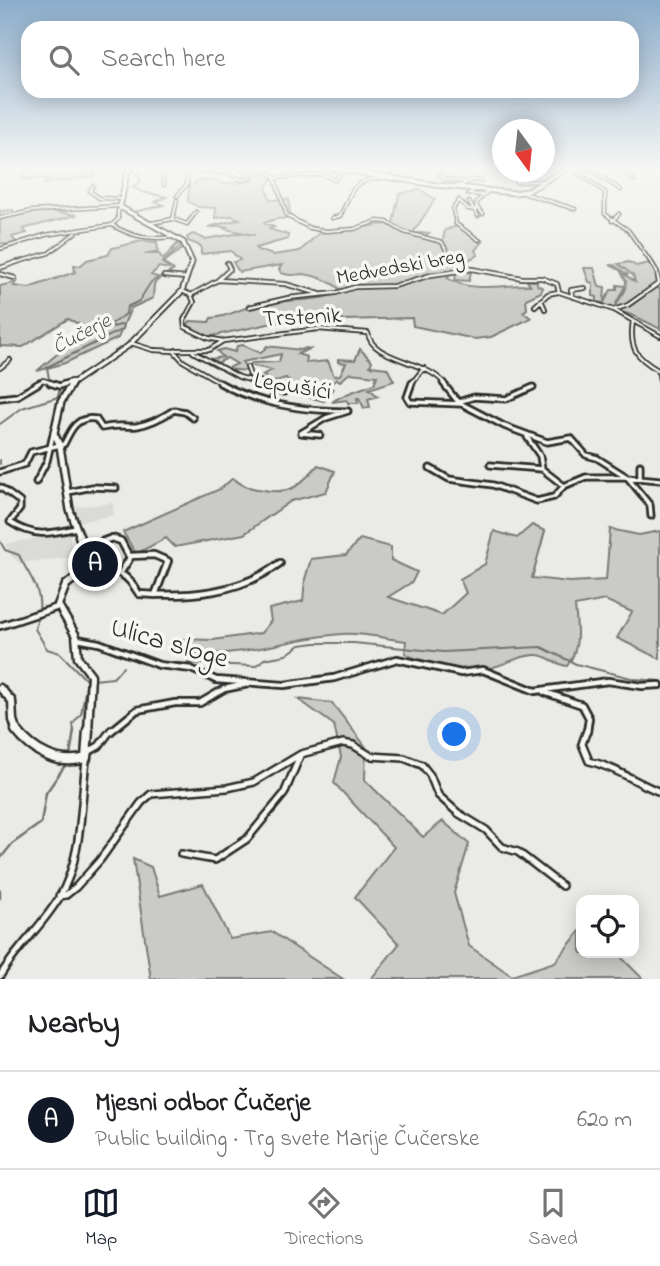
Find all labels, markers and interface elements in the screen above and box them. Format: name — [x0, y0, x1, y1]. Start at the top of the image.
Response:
search box — [21, 21, 639, 98]
icon: search — [45, 41, 83, 79]
text: Search here — [101, 41, 226, 79]
north arrow — [492, 119, 555, 182]
street label: Medvedski breg — [334, 242, 467, 296]
street label: Trstenik — [262, 299, 343, 338]
water label: Čučerje — [47, 306, 118, 363]
street label: Lepušići — [251, 364, 334, 411]
pin: A — [72, 538, 118, 590]
street label: Ulica sloge — [105, 608, 233, 681]
your location — [437, 717, 471, 751]
map controls — [576, 895, 639, 958]
button: locate — [576, 895, 639, 958]
text: Nearby — [28, 1003, 120, 1047]
text: Mjesni odbor Čučerje — [95, 1085, 311, 1123]
text: A — [44, 1104, 58, 1137]
text: 620 m — [577, 1104, 632, 1137]
text: Public building · Trg svete Marije Čučerske — [95, 1123, 479, 1156]
tab: Map — [82, 1184, 120, 1253]
tab: Directions — [285, 1184, 364, 1253]
tab: Saved — [528, 1184, 578, 1253]

